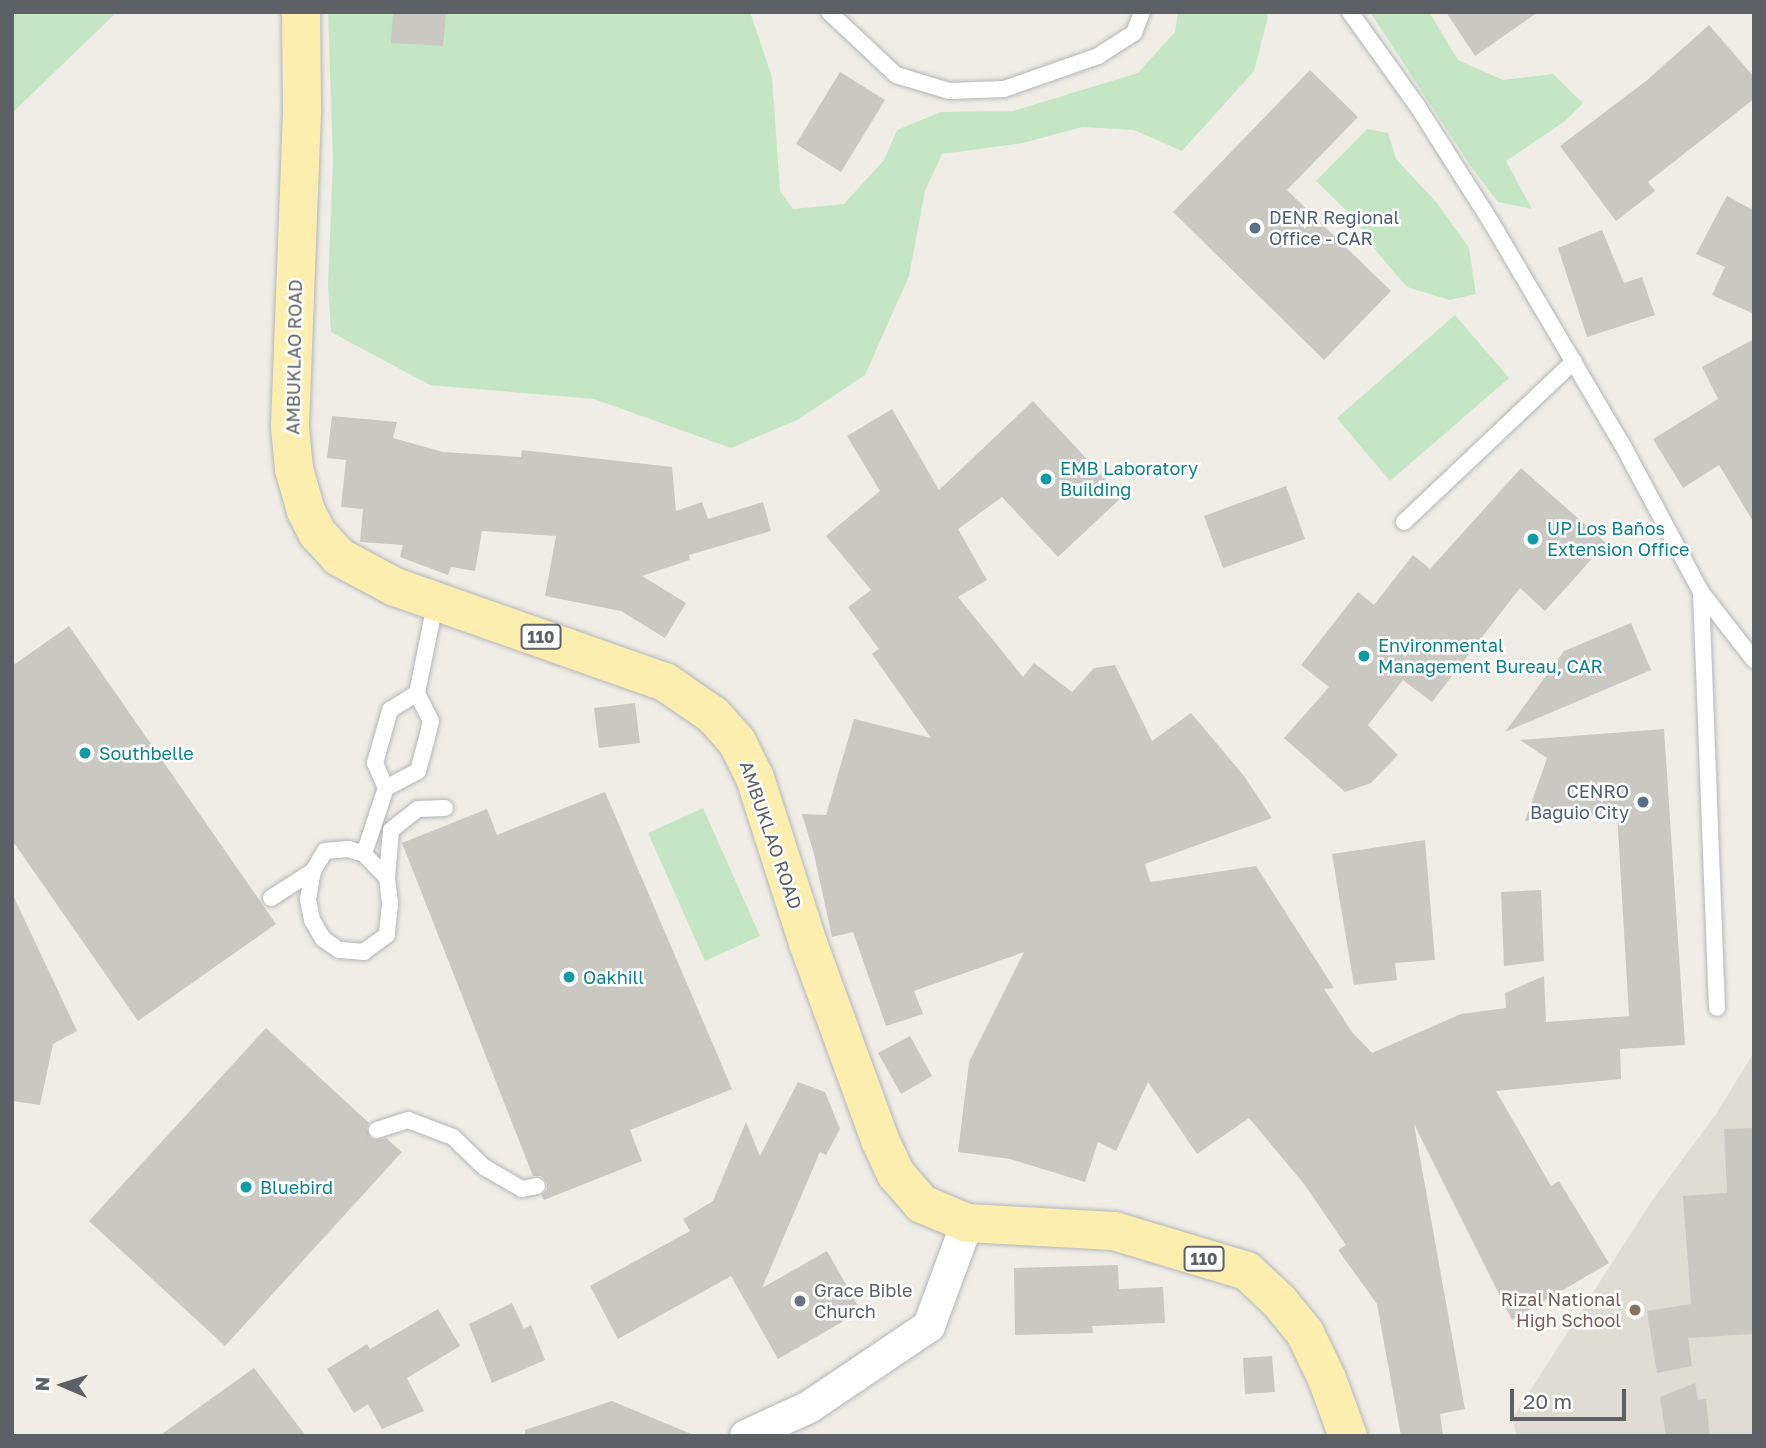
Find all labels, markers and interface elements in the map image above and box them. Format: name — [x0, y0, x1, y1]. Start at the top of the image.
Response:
place label: DENR Regional Office - CAR — [1269, 207, 1399, 249]
marker: DENR Regional Office - CAR — [1247, 220, 1263, 236]
street label: AMBUKLAO ROAD — [282, 279, 306, 435]
place label: EMB Laboratory Building — [1060, 458, 1198, 500]
marker: EMB Laboratory Building — [1038, 471, 1054, 487]
place label: UP Los Baños Extension Office — [1547, 518, 1689, 560]
marker: UP Los Baños Extension Office — [1525, 531, 1541, 547]
road number: 110 — [520, 624, 562, 650]
place label: Environmental Management Bureau, CAR — [1378, 635, 1603, 678]
marker: Environmental Management Bureau, CAR — [1356, 648, 1372, 664]
place label: Southbelle — [99, 742, 194, 764]
marker: Southbelle — [77, 745, 93, 761]
street label: AMBUKLAO ROAD — [736, 758, 806, 912]
place label: CENRO Baguio City — [1530, 781, 1629, 824]
marker: CENRO Baguio City — [1635, 794, 1651, 810]
place label: Oakhill — [583, 966, 644, 988]
marker: Oakhill — [561, 969, 577, 985]
place label: Bluebird — [260, 1176, 333, 1198]
marker: Bluebird — [238, 1179, 254, 1195]
road number: 110 — [1183, 1246, 1225, 1272]
place label: Grace Bible Church — [814, 1280, 912, 1322]
place label: Rizal National High School — [1501, 1289, 1621, 1332]
marker: Grace Bible Church — [792, 1293, 808, 1309]
marker: Rizal National High School — [1627, 1302, 1643, 1318]
north arrow — [28, 1350, 98, 1420]
scale bar — [1514, 1374, 1630, 1418]
text: N — [30, 1376, 53, 1392]
text: 20 m — [1523, 1388, 1572, 1414]

